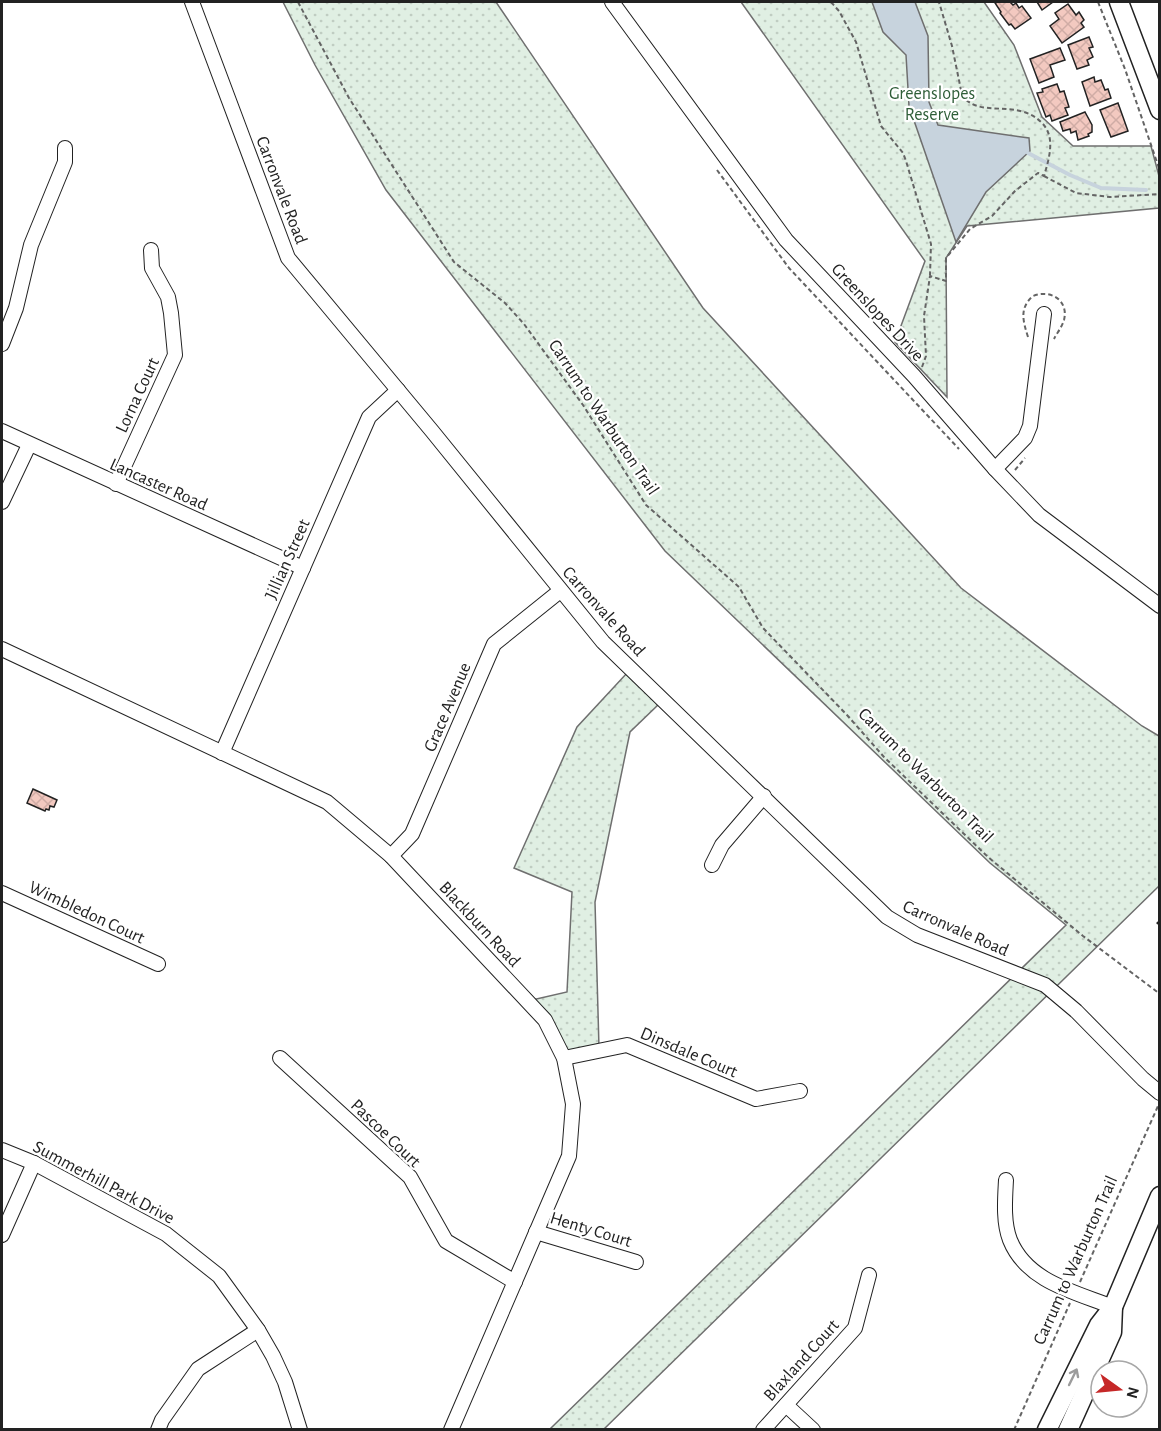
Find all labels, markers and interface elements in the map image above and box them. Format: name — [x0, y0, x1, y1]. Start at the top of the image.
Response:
park label: Greenslopes Reserve — [889, 85, 975, 124]
street label: Carronvale Road — [252, 134, 310, 247]
street label: Greenslopes Drive — [828, 260, 927, 365]
street label: Carrum to Warburton Trail — [545, 337, 662, 498]
street label: Lorna Court — [113, 355, 163, 436]
street label: Lancaster Road — [107, 455, 210, 514]
street label: Jillian Street — [262, 516, 314, 602]
street label: Carronvale Road — [558, 563, 648, 660]
street label: Grace Avenue — [421, 660, 475, 755]
street label: Carrum to Warburton Trail — [854, 705, 996, 847]
street label: Wimbledon Court — [26, 878, 147, 948]
street label: Blackburn Road — [435, 878, 523, 971]
street label: Carronvale Road — [900, 898, 1011, 960]
street label: Dinsdale Court — [637, 1024, 740, 1082]
street label: Pascoe Court — [347, 1096, 424, 1171]
street label: Summerhill Park Drive — [30, 1138, 177, 1228]
street label: Carrum to Warburton Trail — [1031, 1173, 1121, 1348]
street label: Henty Court — [548, 1209, 634, 1251]
street label: Blaxland Court — [761, 1316, 843, 1405]
north arrow — [1089, 1359, 1149, 1419]
one-way arrow — [1068, 1369, 1080, 1387]
text: N — [1123, 1385, 1142, 1400]

